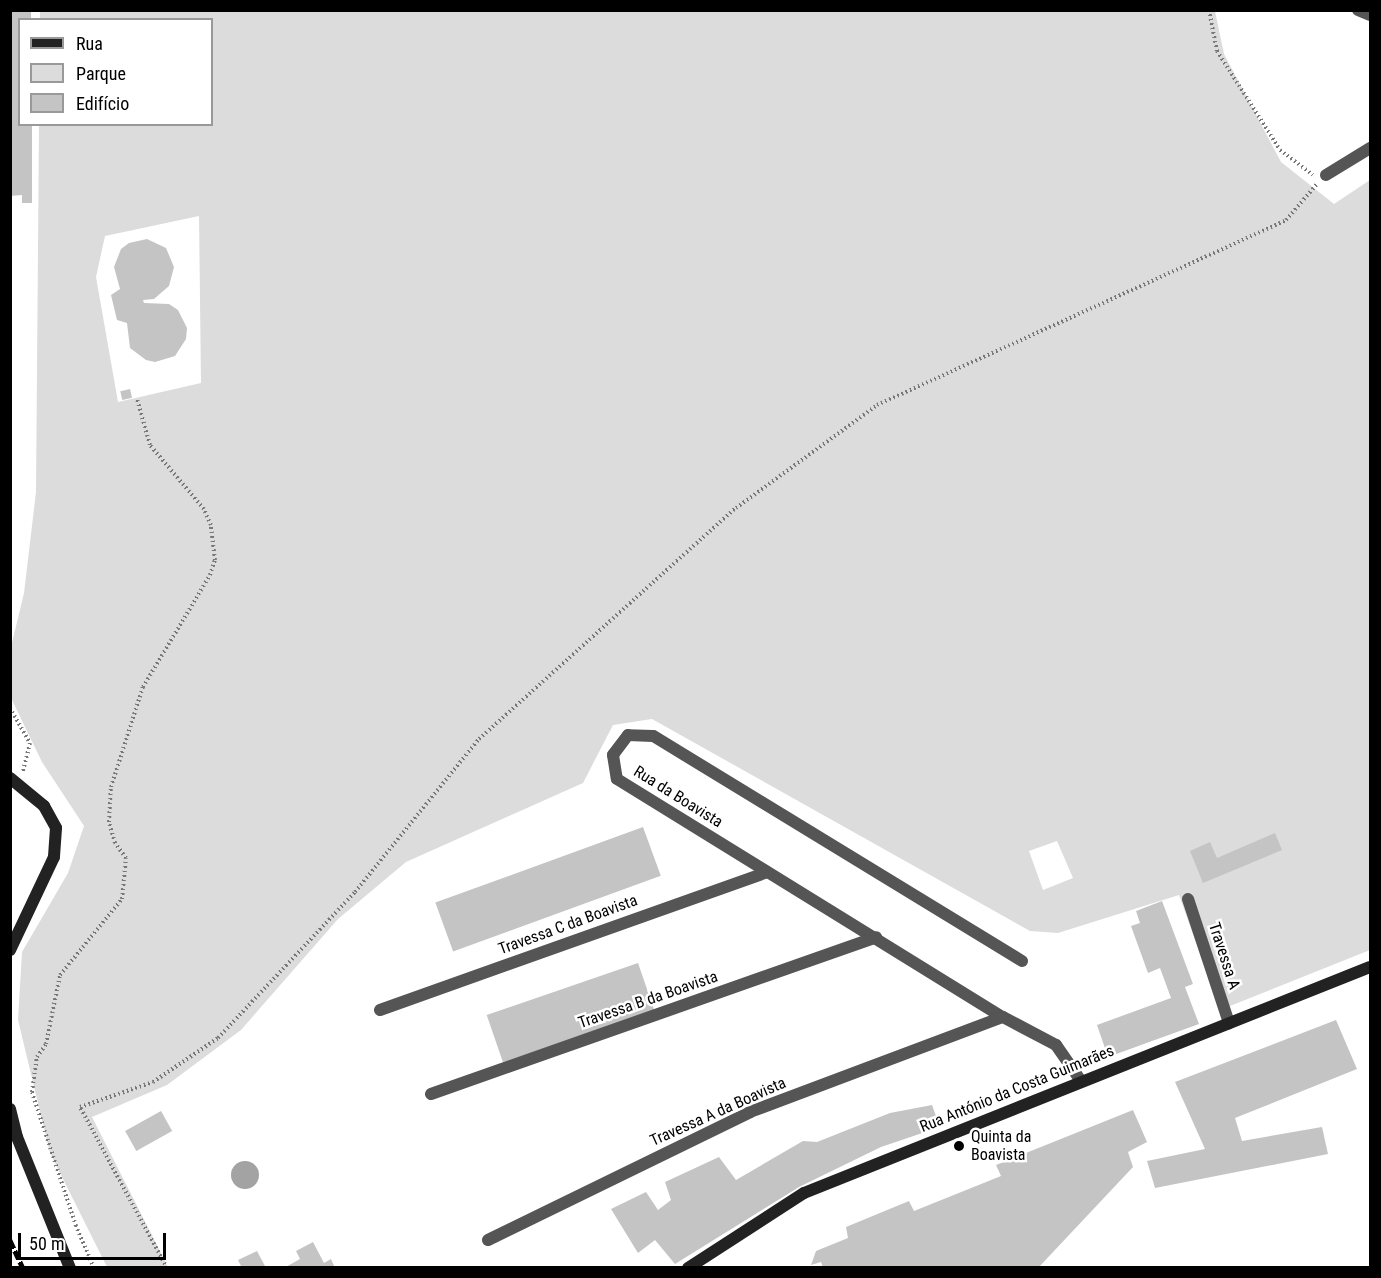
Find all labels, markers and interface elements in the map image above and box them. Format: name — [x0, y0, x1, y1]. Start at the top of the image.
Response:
legend — [18, 18, 213, 126]
text: Rua — [76, 33, 103, 54]
text: Parque — [76, 63, 126, 84]
text: Edifício — [76, 93, 129, 114]
street label: Rua da Boavista — [630, 762, 726, 832]
street label: Travessa C da Boavista — [496, 891, 640, 959]
street label: Travessa A — [1204, 920, 1244, 992]
street label: Travessa B da Boavista — [576, 967, 720, 1033]
street label: Rua António da Costa Guimarães — [917, 1041, 1117, 1137]
street label: Travessa A da Boavista — [647, 1073, 789, 1151]
place label: Quinta da Boavista — [971, 1127, 1031, 1165]
marker: Quinta da Boavista — [952, 1139, 966, 1153]
scale bar — [21, 1221, 170, 1259]
text: 50 m — [29, 1233, 64, 1254]

